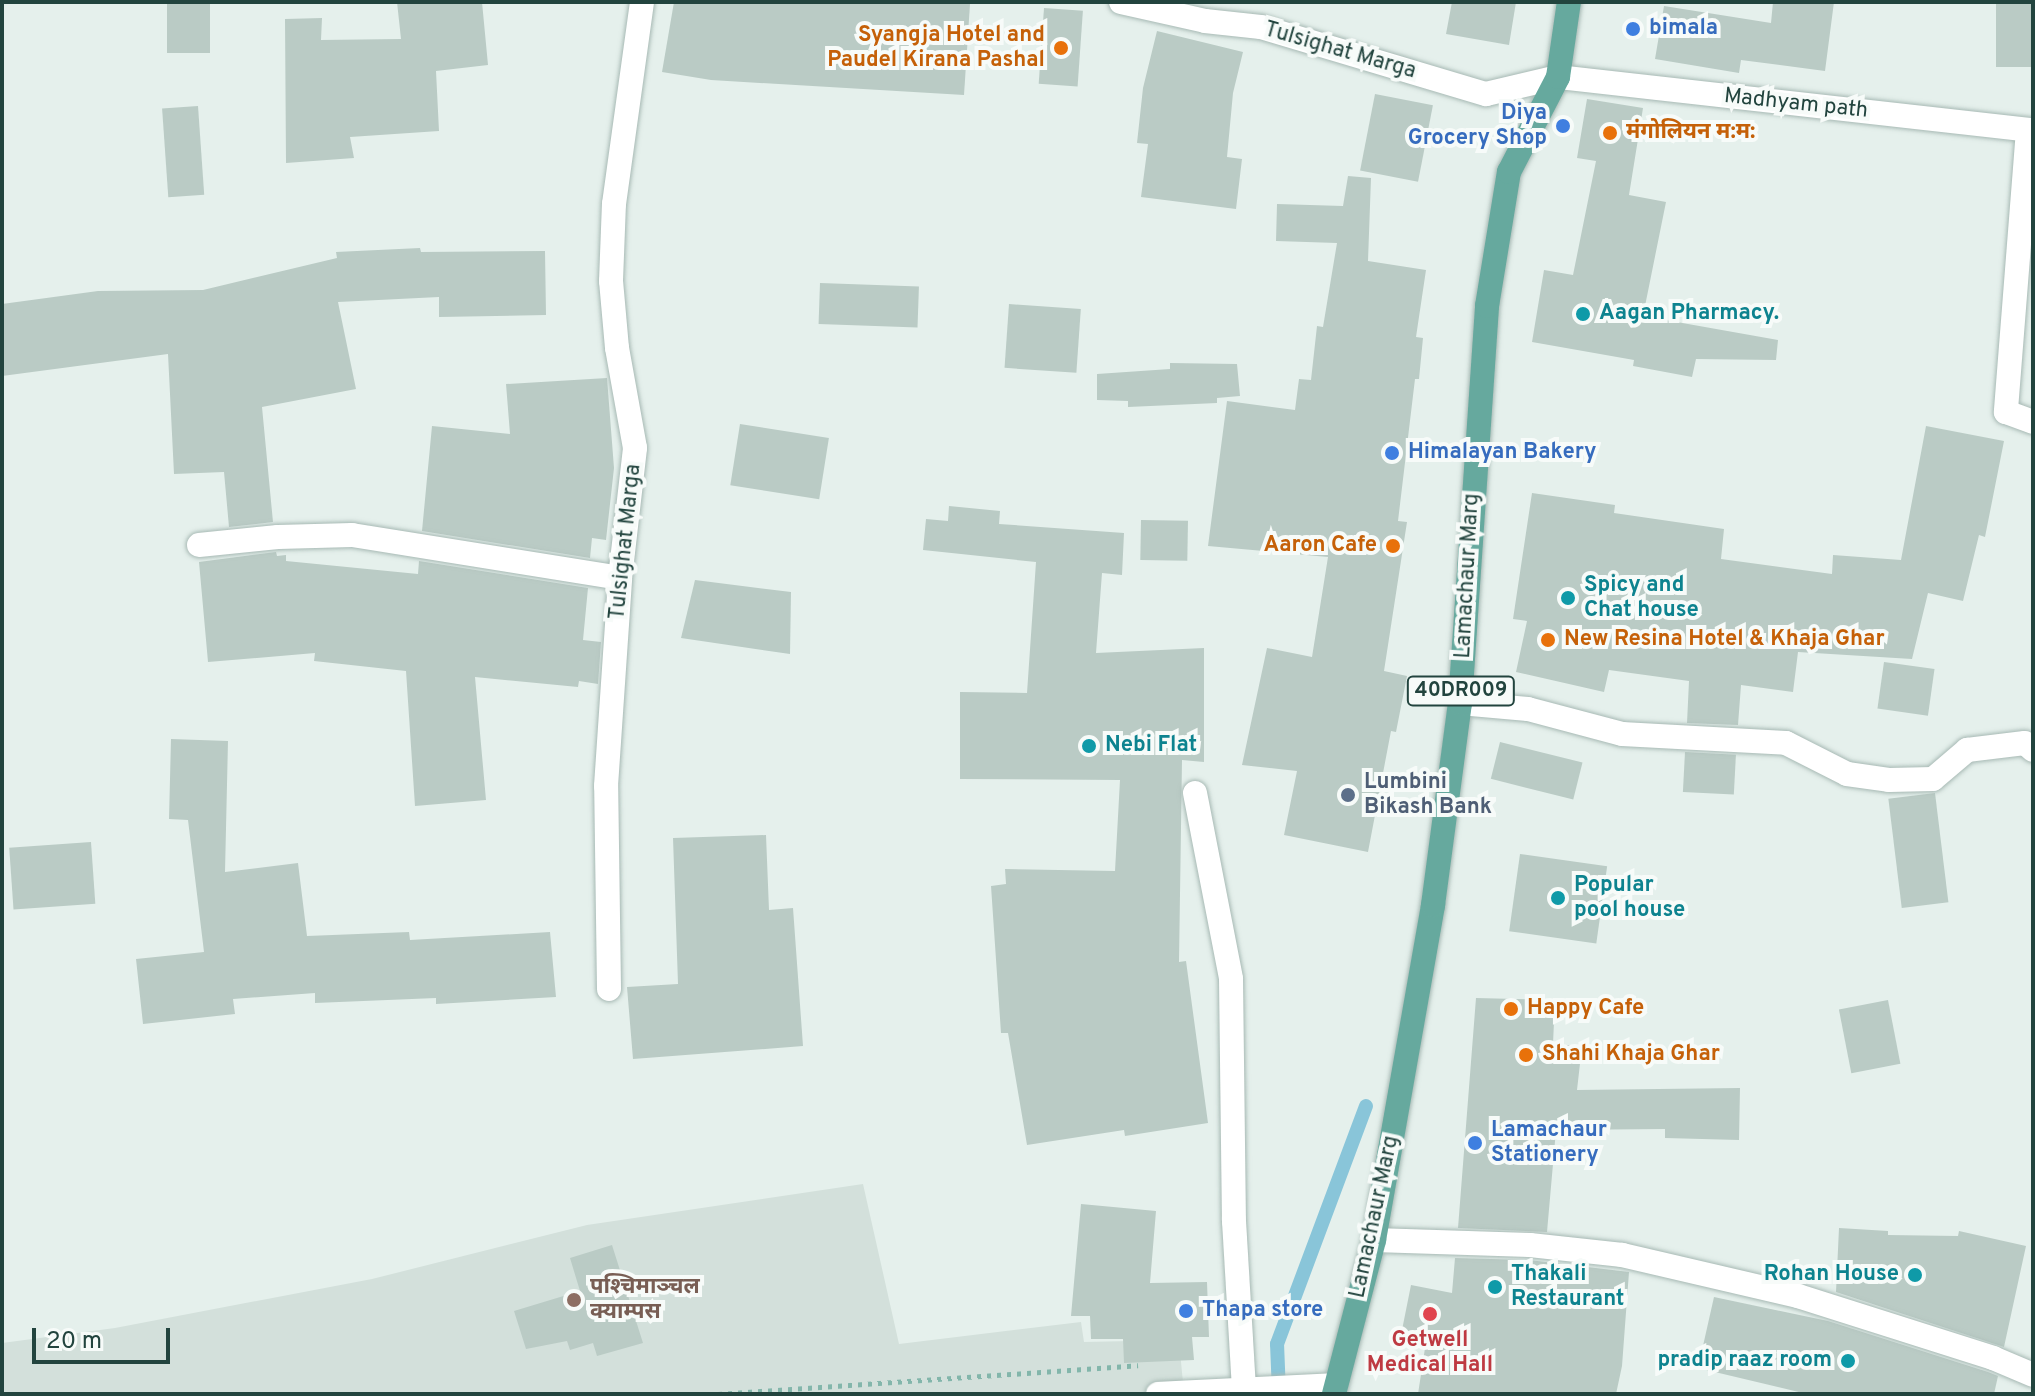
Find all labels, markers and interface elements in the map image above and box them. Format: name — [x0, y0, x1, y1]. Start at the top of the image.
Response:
place label: bimala — [1649, 16, 1718, 42]
street label: Tulsighat Marga — [1261, 17, 1419, 85]
marker: bimala — [1624, 20, 1642, 38]
place label: Syangja Hotel and Paudel Kirana Pashal — [827, 22, 1045, 74]
marker: Syangja Hotel and Paudel Kirana Pashal — [1052, 39, 1070, 57]
street label: Madhyam path — [1723, 83, 1869, 125]
place label: Diya Grocery Shop — [1408, 100, 1547, 152]
marker: Diya Grocery Shop — [1554, 117, 1572, 135]
place label: मंगोलियन म:म: — [1626, 120, 1755, 146]
marker: मंगोलियन म:म: — [1601, 124, 1619, 142]
place label: Aagan Pharmacy. — [1599, 301, 1779, 327]
marker: Aagan Pharmacy. — [1574, 305, 1592, 323]
place label: Himalayan Bakery — [1408, 440, 1597, 466]
marker: Himalayan Bakery — [1383, 444, 1401, 462]
street label: Tulsighat Marga — [605, 463, 647, 621]
street label: Lamachaur Marg — [1450, 493, 1486, 659]
place label: Aaron Cafe — [1263, 533, 1377, 559]
marker: Aaron Cafe — [1384, 537, 1402, 555]
place label: Spicy and Chat house — [1584, 572, 1699, 624]
marker: Spicy and Chat house — [1559, 589, 1577, 607]
place label: New Resina Hotel & Khaja Ghar — [1564, 627, 1885, 653]
marker: New Resina Hotel & Khaja Ghar — [1539, 631, 1557, 649]
road number: 40DR009 — [1405, 675, 1517, 707]
place label: Nebi Flat — [1105, 733, 1197, 759]
marker: Nebi Flat — [1080, 737, 1098, 755]
place label: Lumbini Bikash Bank — [1364, 769, 1492, 820]
marker: Lumbini Bikash Bank — [1339, 786, 1357, 804]
place label: Popular pool house — [1574, 872, 1685, 924]
marker: Popular pool house — [1549, 889, 1567, 907]
place label: Happy Cafe — [1527, 996, 1644, 1022]
marker: Happy Cafe — [1502, 1000, 1520, 1018]
place label: Shahi Khaja Ghar — [1542, 1042, 1720, 1068]
marker: Shahi Khaja Ghar — [1517, 1046, 1535, 1064]
place label: Lamachaur Stationery — [1491, 1117, 1607, 1168]
street label: Lamachaur Marg — [1345, 1133, 1405, 1301]
marker: Lamachaur Stationery — [1466, 1134, 1484, 1152]
place label: Thakali Restaurant — [1511, 1261, 1624, 1312]
place label: Rohan House — [1764, 1262, 1899, 1288]
marker: Rohan House — [1906, 1266, 1924, 1284]
place label: पश्‍चिमाञ्‍चल क्याम्पस — [590, 1274, 700, 1326]
marker: Thakali Restaurant — [1486, 1278, 1504, 1296]
marker: पश्‍चिमाञ्‍चल क्याम्पस — [565, 1291, 583, 1309]
place label: Thapa store — [1202, 1298, 1323, 1324]
marker: Thapa store — [1177, 1302, 1195, 1320]
marker: Getwell Medical Hall — [1421, 1305, 1439, 1323]
scale bar — [36, 1312, 174, 1362]
text: 20 m — [46, 1327, 102, 1357]
place label: Getwell Medical Hall — [1367, 1327, 1493, 1378]
place label: pradip raaz room — [1657, 1348, 1832, 1374]
marker: pradip raaz room — [1839, 1352, 1857, 1370]

